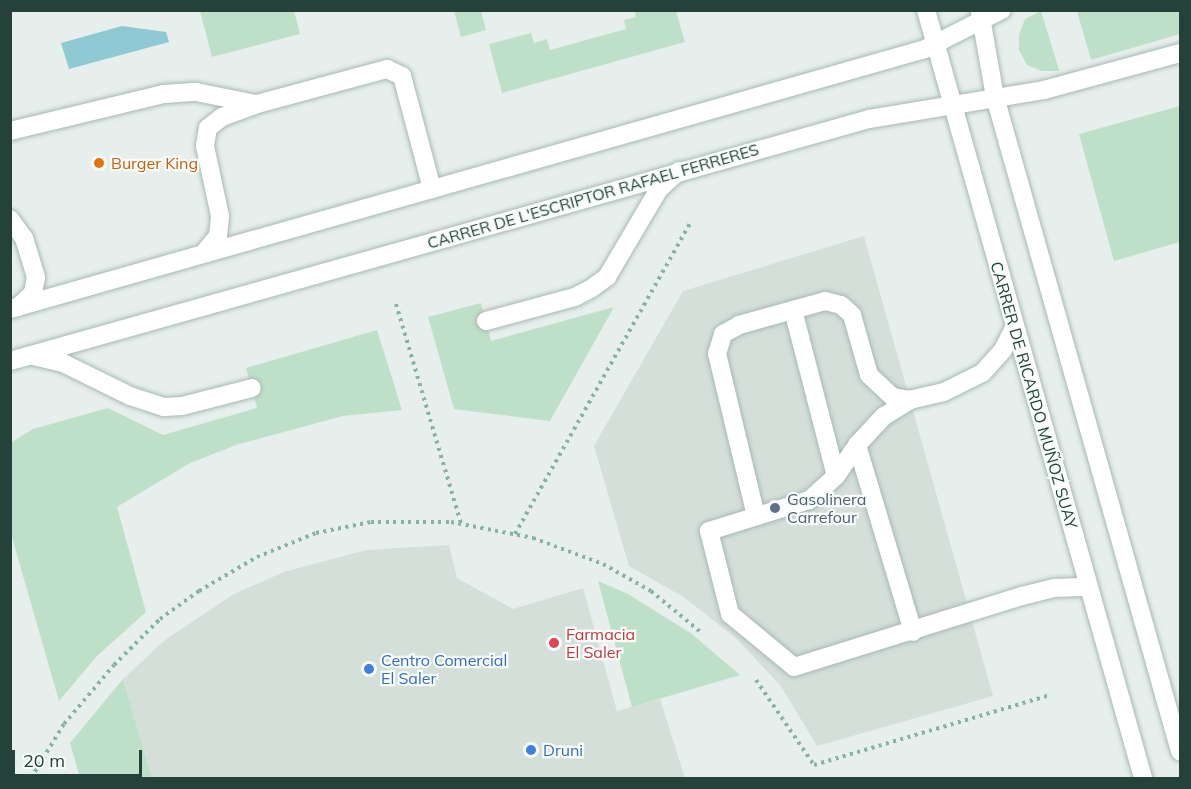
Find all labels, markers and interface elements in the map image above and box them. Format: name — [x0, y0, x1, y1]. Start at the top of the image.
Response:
street label: CARRER DE L'ESCRIPTOR RAFAEL FERRERES — [425, 139, 761, 253]
place label: Burger King — [111, 153, 198, 173]
marker: Burger King — [92, 156, 106, 170]
street label: CARRER DE RICARDO MUÑOZ SUAY — [987, 259, 1081, 531]
place label: Gasolinera Carrefour — [787, 489, 866, 527]
marker: Gasolinera Carrefour — [768, 501, 782, 515]
place label: Farmacia El Saler — [566, 624, 635, 662]
marker: Farmacia El Saler — [547, 636, 561, 650]
place label: Centro Comercial El Saler — [381, 650, 507, 688]
marker: Centro Comercial El Saler — [362, 662, 376, 676]
scale bar — [15, 738, 146, 776]
place label: Druni — [543, 740, 583, 760]
marker: Druni — [524, 743, 538, 757]
text: 20 m — [23, 749, 65, 772]

